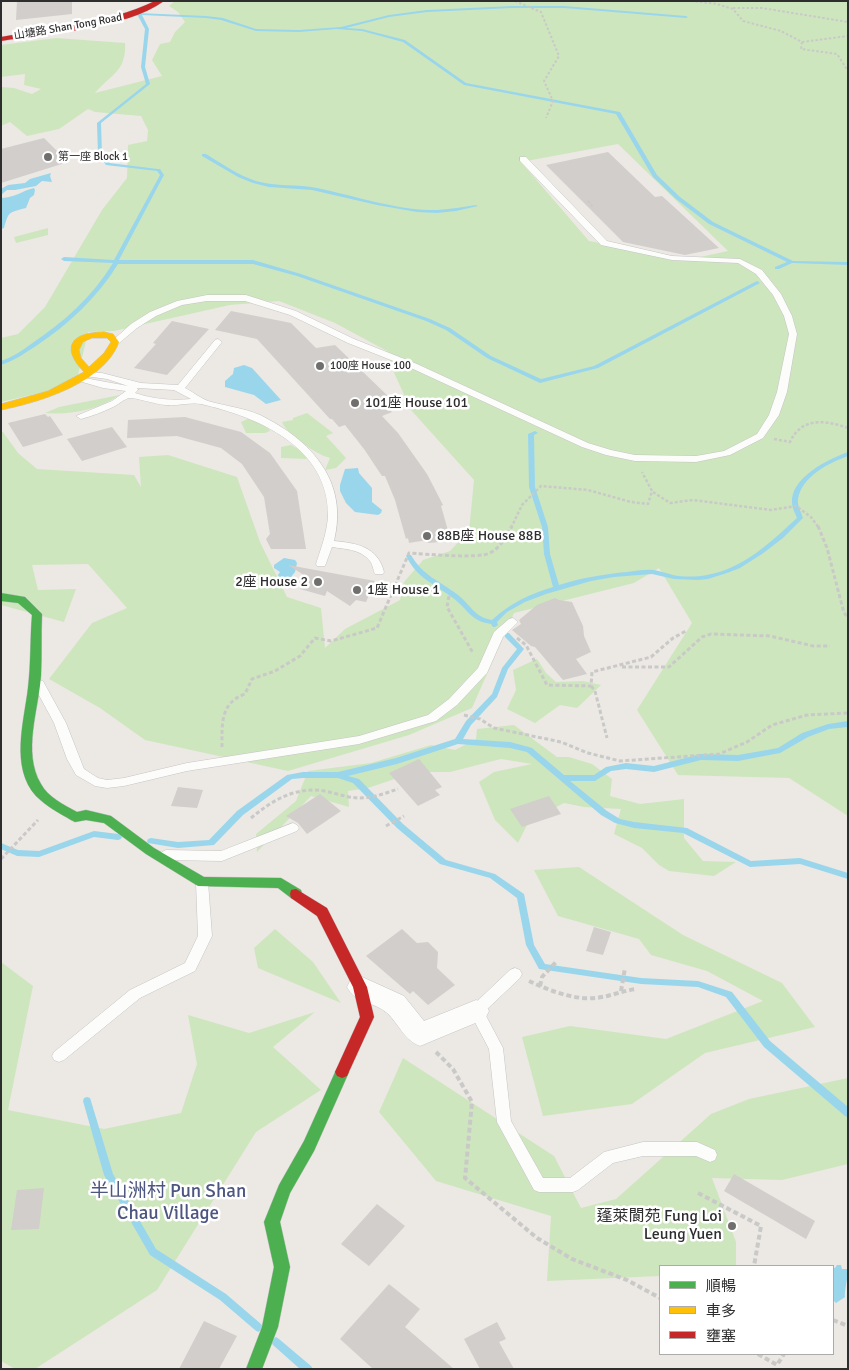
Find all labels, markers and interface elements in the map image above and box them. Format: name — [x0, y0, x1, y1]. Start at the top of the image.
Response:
street label: 山塘路 Shan Tong Road — [13, 11, 123, 43]
place label: 第一座 Block 1 — [58, 150, 128, 164]
marker: 第一座 Block 1 — [42, 151, 54, 163]
place label: 100座 House 100 — [330, 359, 411, 373]
marker: 100座 House 100 — [314, 360, 326, 372]
place label: 101座 House 101 — [365, 395, 468, 411]
marker: 101座 House 101 — [349, 397, 361, 409]
place label: 88B座 House 88B — [437, 528, 542, 544]
marker: 88B座 House 88B — [421, 530, 433, 542]
place label: 2座 House 2 — [235, 574, 308, 590]
marker: 2座 House 2 — [312, 576, 324, 588]
place label: 1座 House 1 — [367, 582, 440, 598]
marker: 1座 House 1 — [351, 584, 363, 596]
district label: 半山洲村 Pun Shan Chau Village — [90, 1181, 246, 1225]
place label: 蓬萊閬苑 Fung Loi Leung Yuen — [597, 1207, 722, 1245]
marker: 蓬萊閬苑 Fung Loi Leung Yuen — [726, 1220, 738, 1232]
legend — [659, 1265, 834, 1355]
text: 順暢 — [706, 1277, 736, 1295]
text: 車多 — [706, 1302, 736, 1320]
text: 壅塞 — [706, 1327, 736, 1345]

